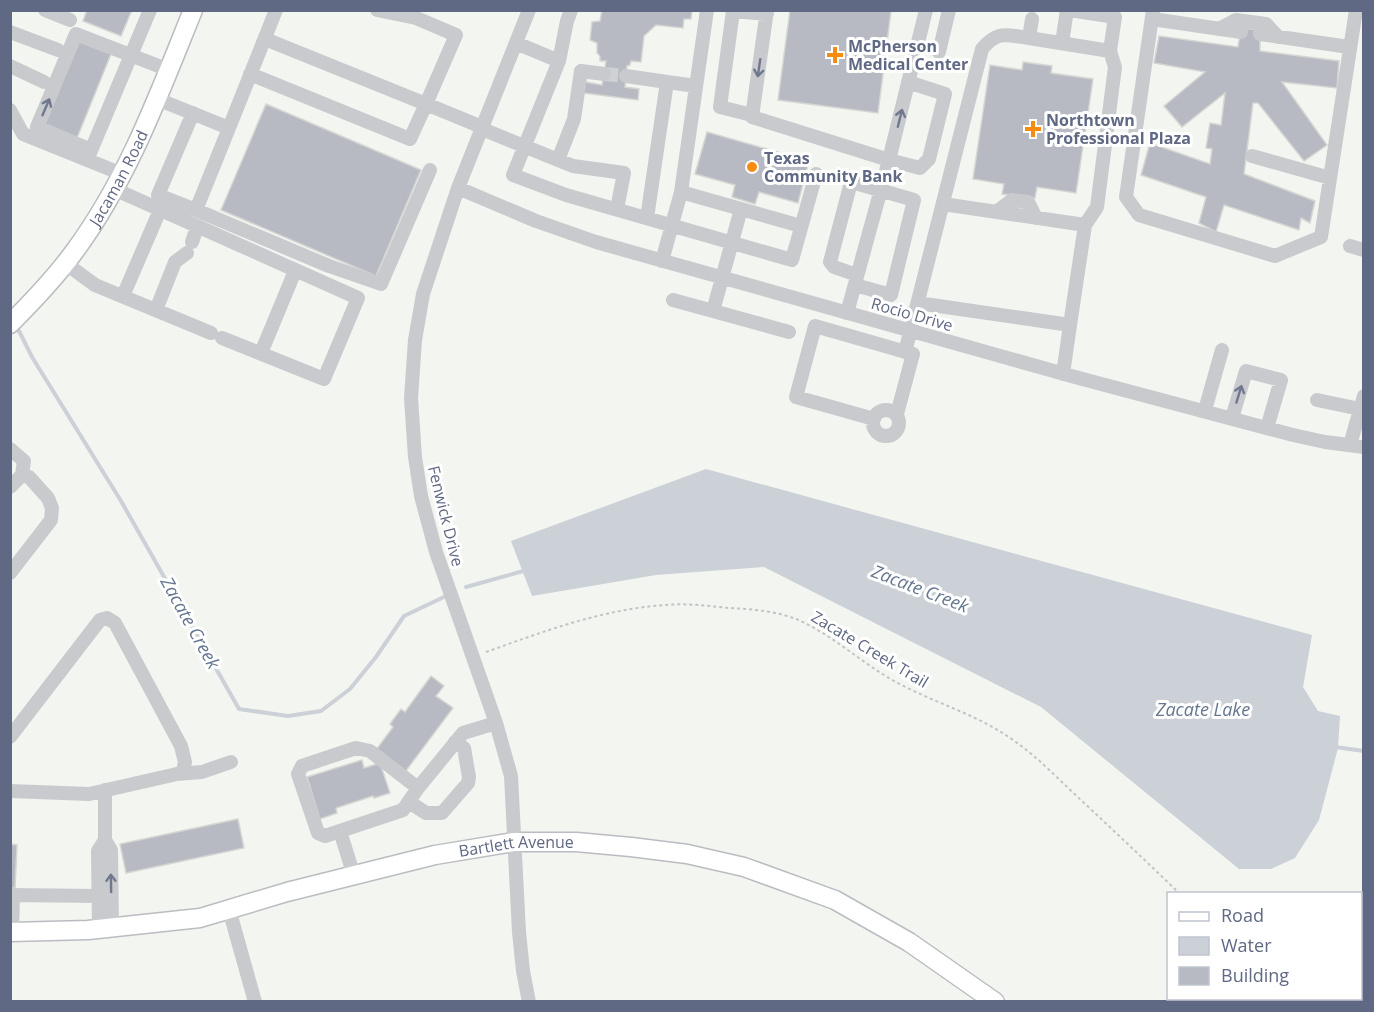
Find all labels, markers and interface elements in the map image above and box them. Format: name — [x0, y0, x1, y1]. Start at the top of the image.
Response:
place label: McPherson Medical Center — [848, 35, 968, 75]
marker: McPherson Medical Center — [826, 46, 844, 64]
one-way arrow — [753, 58, 764, 78]
one-way arrow — [41, 98, 52, 117]
one-way arrow — [894, 109, 906, 128]
place label: Northtown Professional Plaza — [1046, 109, 1191, 149]
marker: Northtown Professional Plaza — [1024, 120, 1042, 138]
street label: Jacaman Road — [83, 127, 153, 232]
place label: Texas Community Bank — [764, 147, 903, 187]
marker: Texas Community Bank — [745, 160, 759, 174]
street label: Rocio Drive — [869, 292, 955, 336]
one-way arrow — [1234, 385, 1245, 404]
street label: Fenwick Drive — [423, 463, 469, 569]
water label: Zacate Creek — [867, 558, 973, 618]
water label: Zacate Creek — [155, 571, 227, 674]
street label: Zacate Creek Trail — [807, 605, 933, 693]
water label: Zacate Lake — [1155, 697, 1250, 721]
street label: Bartlett Avenue — [457, 831, 574, 862]
one-way arrow — [106, 873, 117, 893]
legend — [1167, 892, 1362, 1000]
text: Road — [1221, 903, 1264, 927]
text: Water — [1221, 933, 1272, 957]
text: Building — [1221, 963, 1289, 987]

